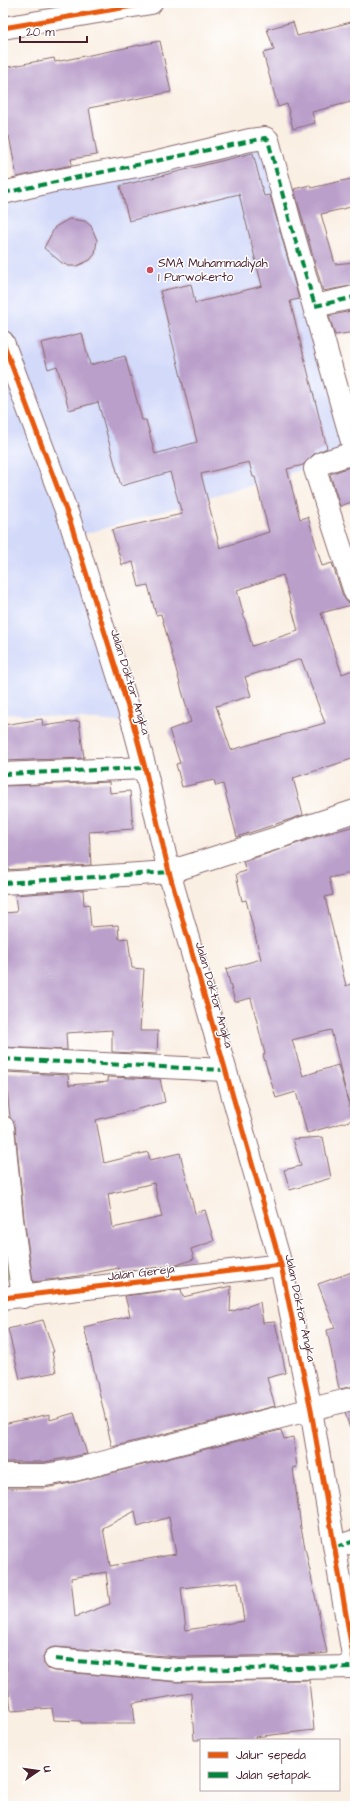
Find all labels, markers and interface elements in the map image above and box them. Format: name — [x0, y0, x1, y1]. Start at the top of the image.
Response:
scale bar — [20, 18, 87, 44]
text: 20 m — [26, 24, 55, 41]
place label: SMA Muhammadiyah 1 Purwokerto — [158, 255, 268, 286]
marker: SMA Muhammadiyah 1 Purwokerto — [145, 265, 155, 275]
street label: Jalan Doktor Angka — [105, 627, 154, 737]
street label: Jalan Doktor Angka — [190, 940, 237, 1050]
street label: Jalan Doktor Angka — [279, 1253, 320, 1364]
street label: Jalan Gereja — [107, 1260, 175, 1286]
legend — [200, 1739, 340, 1791]
text: Jalur sepeda — [236, 1747, 306, 1764]
north arrow — [18, 1751, 58, 1791]
text: U — [39, 1763, 55, 1774]
text: Jalan setapak — [236, 1767, 312, 1784]

